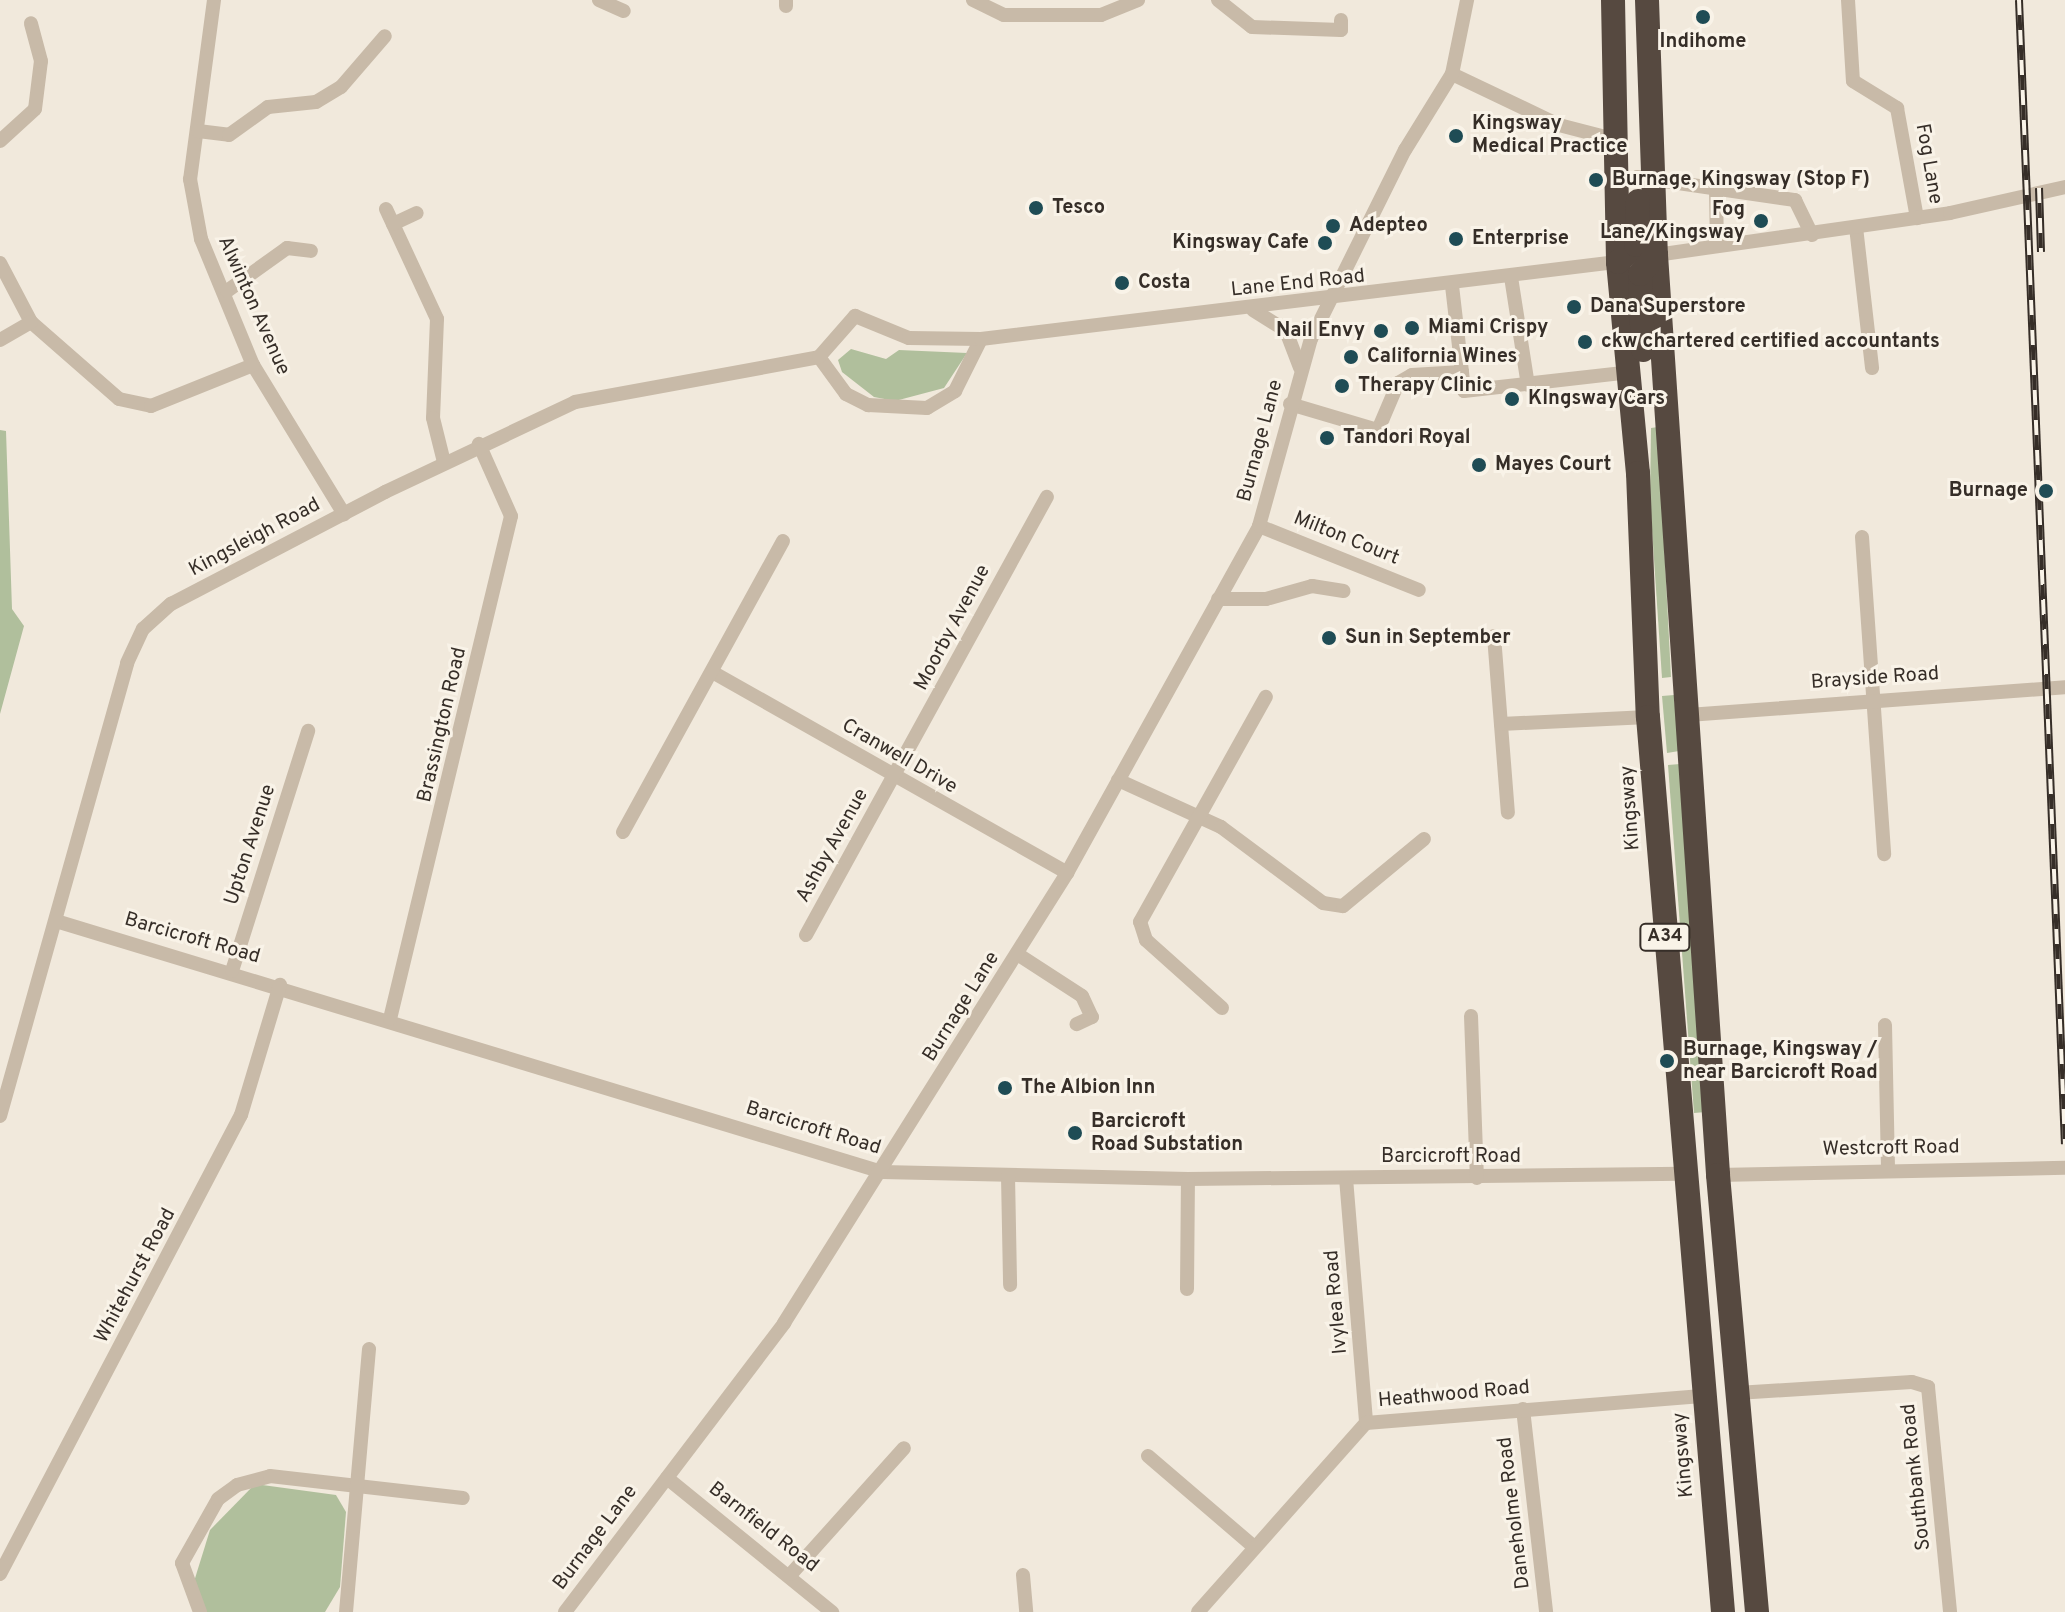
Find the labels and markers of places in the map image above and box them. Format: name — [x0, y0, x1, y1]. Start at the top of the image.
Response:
marker: Indihome — [1694, 8, 1712, 26]
place label: Indihome — [1660, 30, 1746, 54]
place label: Kingsway Medical Practice — [1472, 112, 1627, 159]
marker: Kingsway Medical Practice — [1447, 127, 1465, 145]
place label: Burnage, Kingsway (Stop F) — [1612, 168, 1870, 192]
marker: Burnage, Kingsway (Stop F) — [1587, 171, 1605, 189]
place label: Tesco — [1052, 196, 1105, 220]
place label: Fog Lane/Kingsway — [1600, 198, 1745, 245]
marker: Tesco — [1027, 199, 1045, 217]
marker: Fog Lane/Kingsway — [1752, 212, 1770, 230]
place label: Adepteo — [1349, 214, 1428, 238]
marker: Adepteo — [1324, 217, 1342, 235]
place label: Enterprise — [1472, 227, 1569, 251]
marker: Enterprise — [1447, 230, 1465, 248]
place label: Kingsway Cafe — [1172, 231, 1309, 255]
marker: Kingsway Cafe — [1316, 234, 1334, 252]
place label: Costa — [1138, 271, 1190, 295]
marker: Costa — [1113, 274, 1131, 292]
place label: Dana Superstore — [1590, 295, 1746, 319]
marker: Dana Superstore — [1565, 298, 1583, 316]
place label: Miami Crispy — [1428, 316, 1548, 340]
place label: Nail Envy — [1276, 319, 1365, 343]
marker: Miami Crispy — [1403, 319, 1421, 337]
marker: Nail Envy — [1372, 322, 1390, 340]
place label: ckw chartered certified accountants — [1601, 330, 1940, 354]
marker: ckw chartered certified accountants — [1576, 333, 1594, 351]
place label: California Wines — [1367, 345, 1517, 369]
marker: California Wines — [1342, 348, 1360, 366]
place label: Therapy Clinic — [1358, 374, 1493, 398]
marker: Therapy Clinic — [1333, 377, 1351, 395]
place label: KIngsway Cars — [1528, 387, 1665, 411]
marker: KIngsway Cars — [1503, 390, 1521, 408]
place label: Tandori Royal — [1343, 426, 1471, 450]
marker: Tandori Royal — [1318, 429, 1336, 447]
place label: Mayes Court — [1495, 453, 1611, 477]
marker: Mayes Court — [1470, 456, 1488, 474]
place label: Burnage — [1949, 479, 2028, 503]
marker: Burnage — [2035, 480, 2057, 502]
place label: Sun in September — [1345, 626, 1511, 650]
marker: Sun in September — [1320, 629, 1338, 647]
place label: Burnage, Kingsway / near Barcicroft Road — [1683, 1038, 1878, 1085]
marker: Burnage, Kingsway / near Barcicroft Road — [1658, 1052, 1676, 1070]
place label: The Albion Inn — [1021, 1076, 1156, 1100]
marker: The Albion Inn — [996, 1079, 1014, 1097]
place label: Barcicroft Road Substation — [1091, 1110, 1243, 1157]
marker: Barcicroft Road Substation — [1066, 1124, 1084, 1142]

